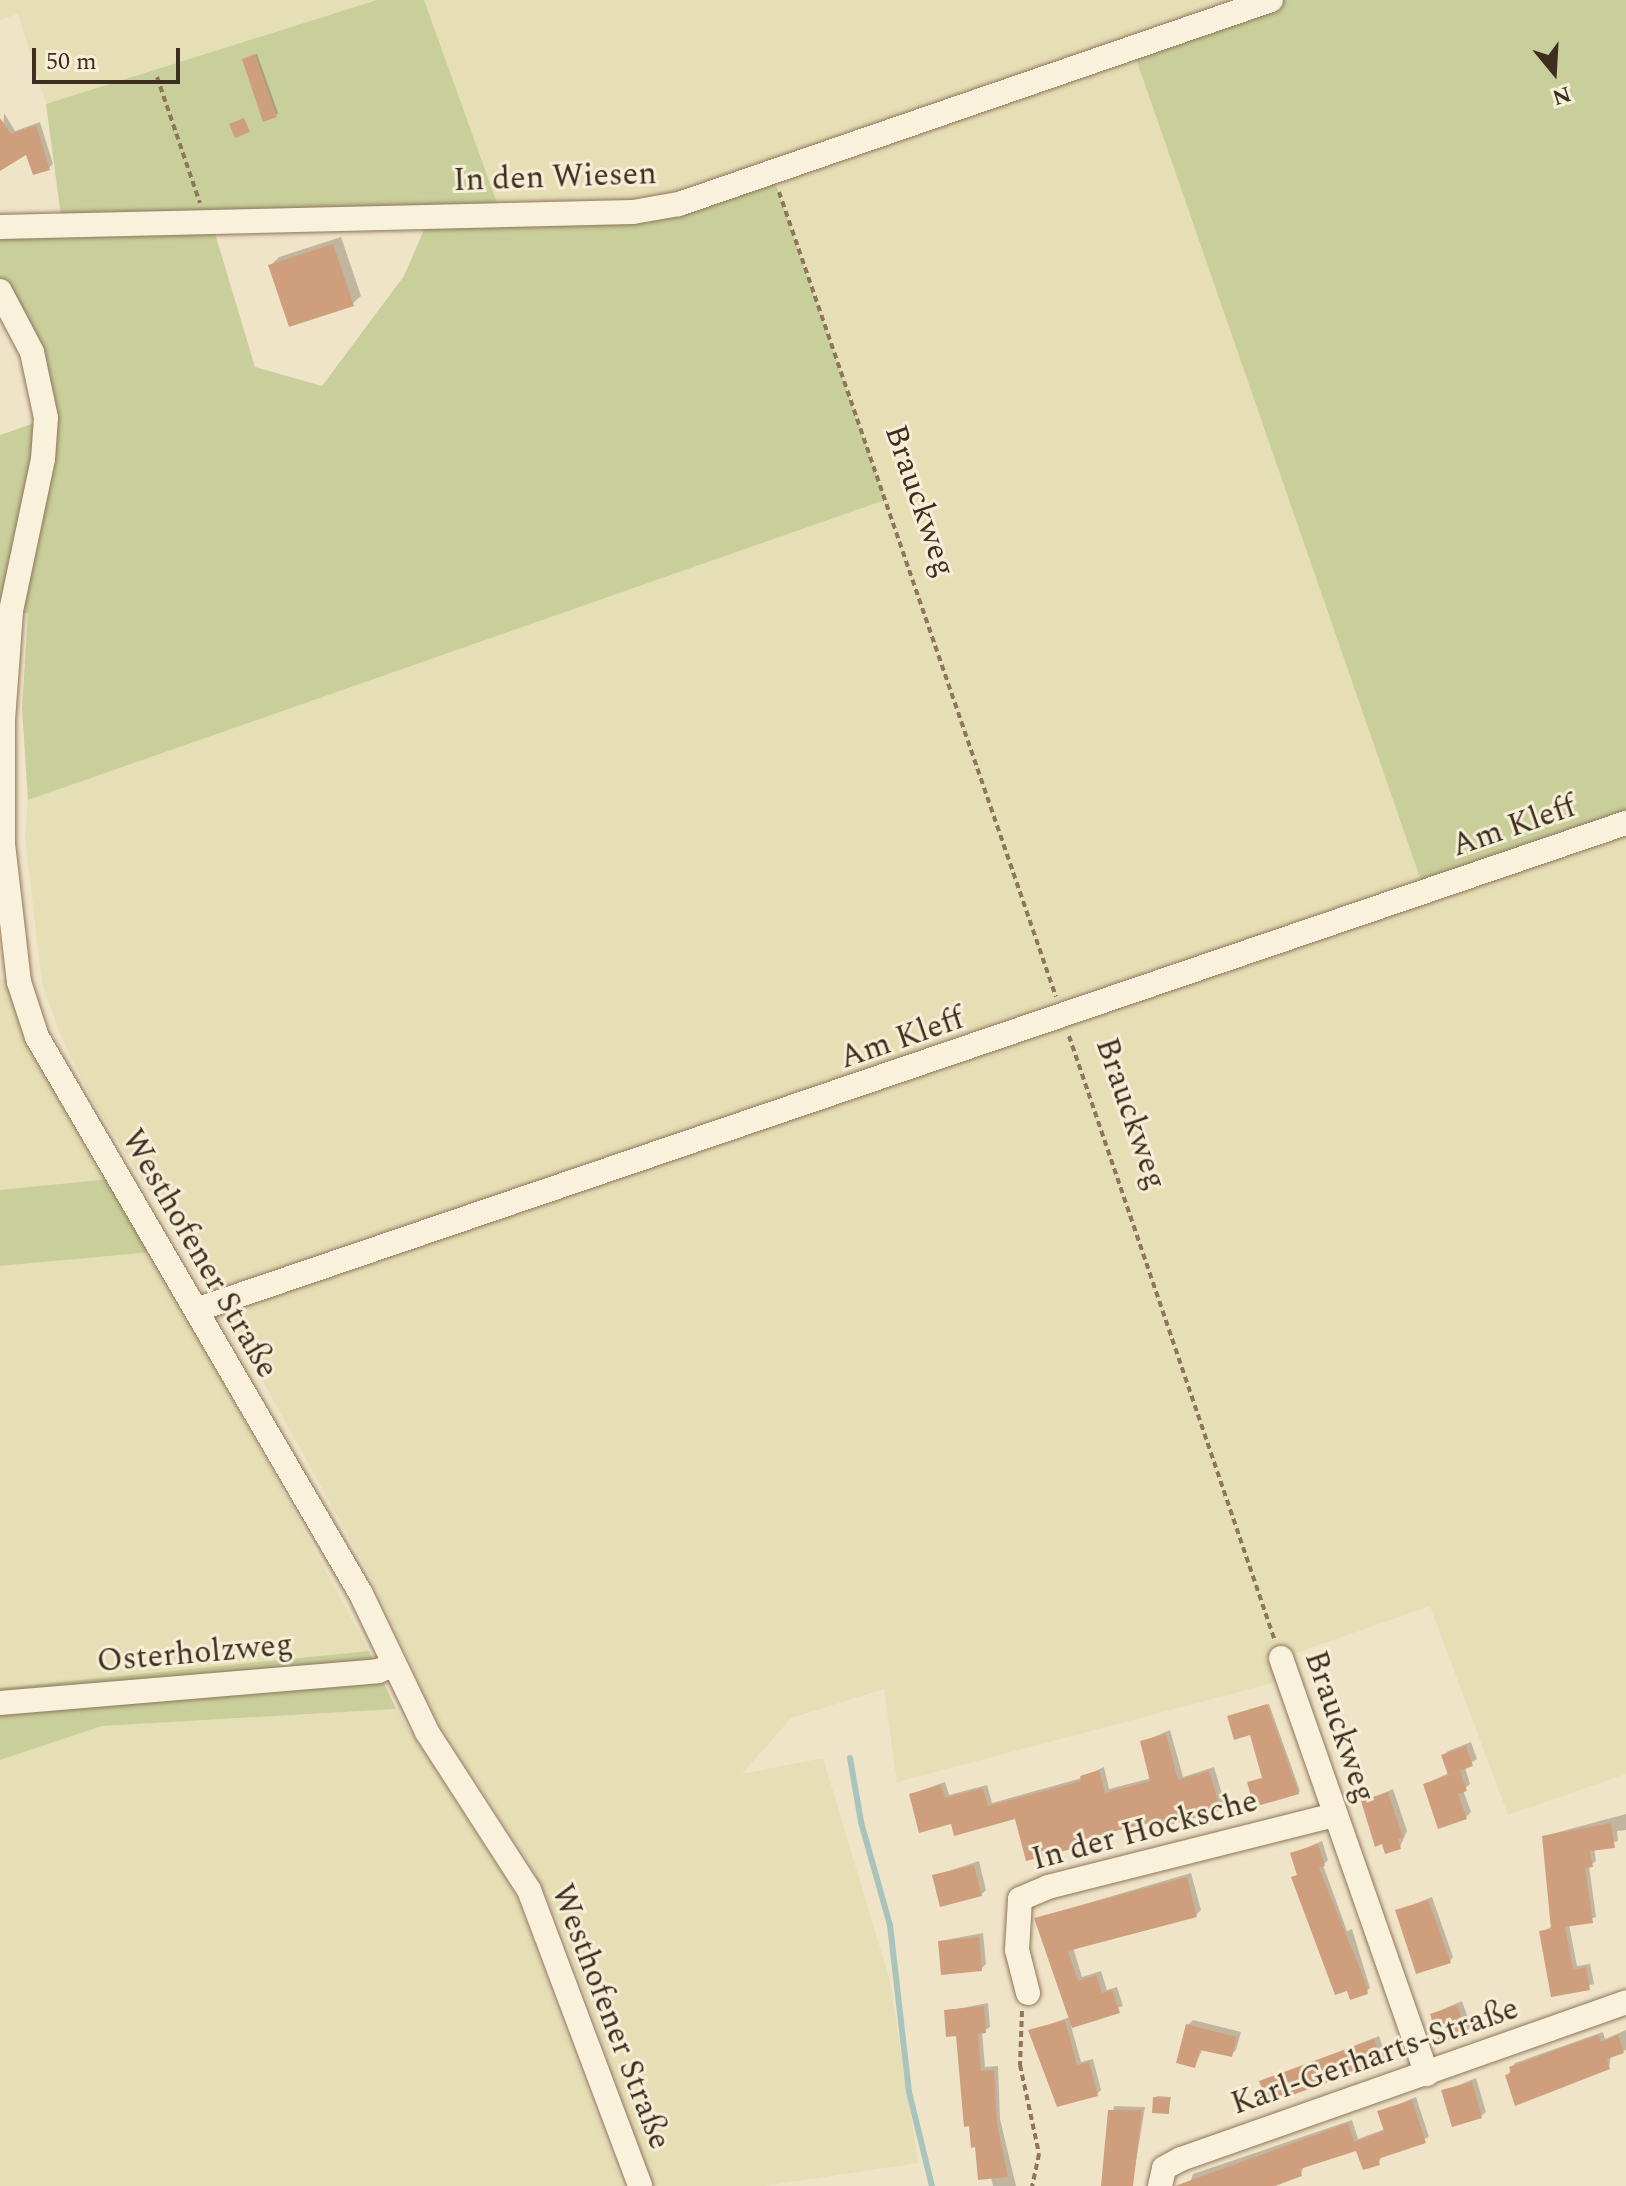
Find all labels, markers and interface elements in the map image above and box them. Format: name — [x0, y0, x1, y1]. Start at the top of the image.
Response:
scale bar — [36, 32, 184, 82]
north arrow — [1514, 32, 1594, 112]
text: 50 m — [46, 44, 97, 80]
text: N — [1548, 77, 1575, 114]
street label: In den Wiesen — [453, 155, 657, 201]
street label: Brauckweg — [875, 420, 963, 582]
street label: Am Kleff — [1447, 788, 1581, 866]
street label: Am Kleff — [835, 1000, 969, 1078]
street label: Brauckweg — [1086, 1033, 1174, 1195]
street label: Westhofener Straße — [112, 1123, 286, 1385]
street label: Osterholzweg — [95, 1626, 295, 1682]
street label: Brauckweg — [1295, 1646, 1383, 1808]
street label: In der Hocksche — [1028, 1782, 1262, 1880]
street label: Westhofener Straße — [542, 1879, 678, 2155]
street label: Karl-Gerharts-Straße — [1226, 1990, 1524, 2124]

